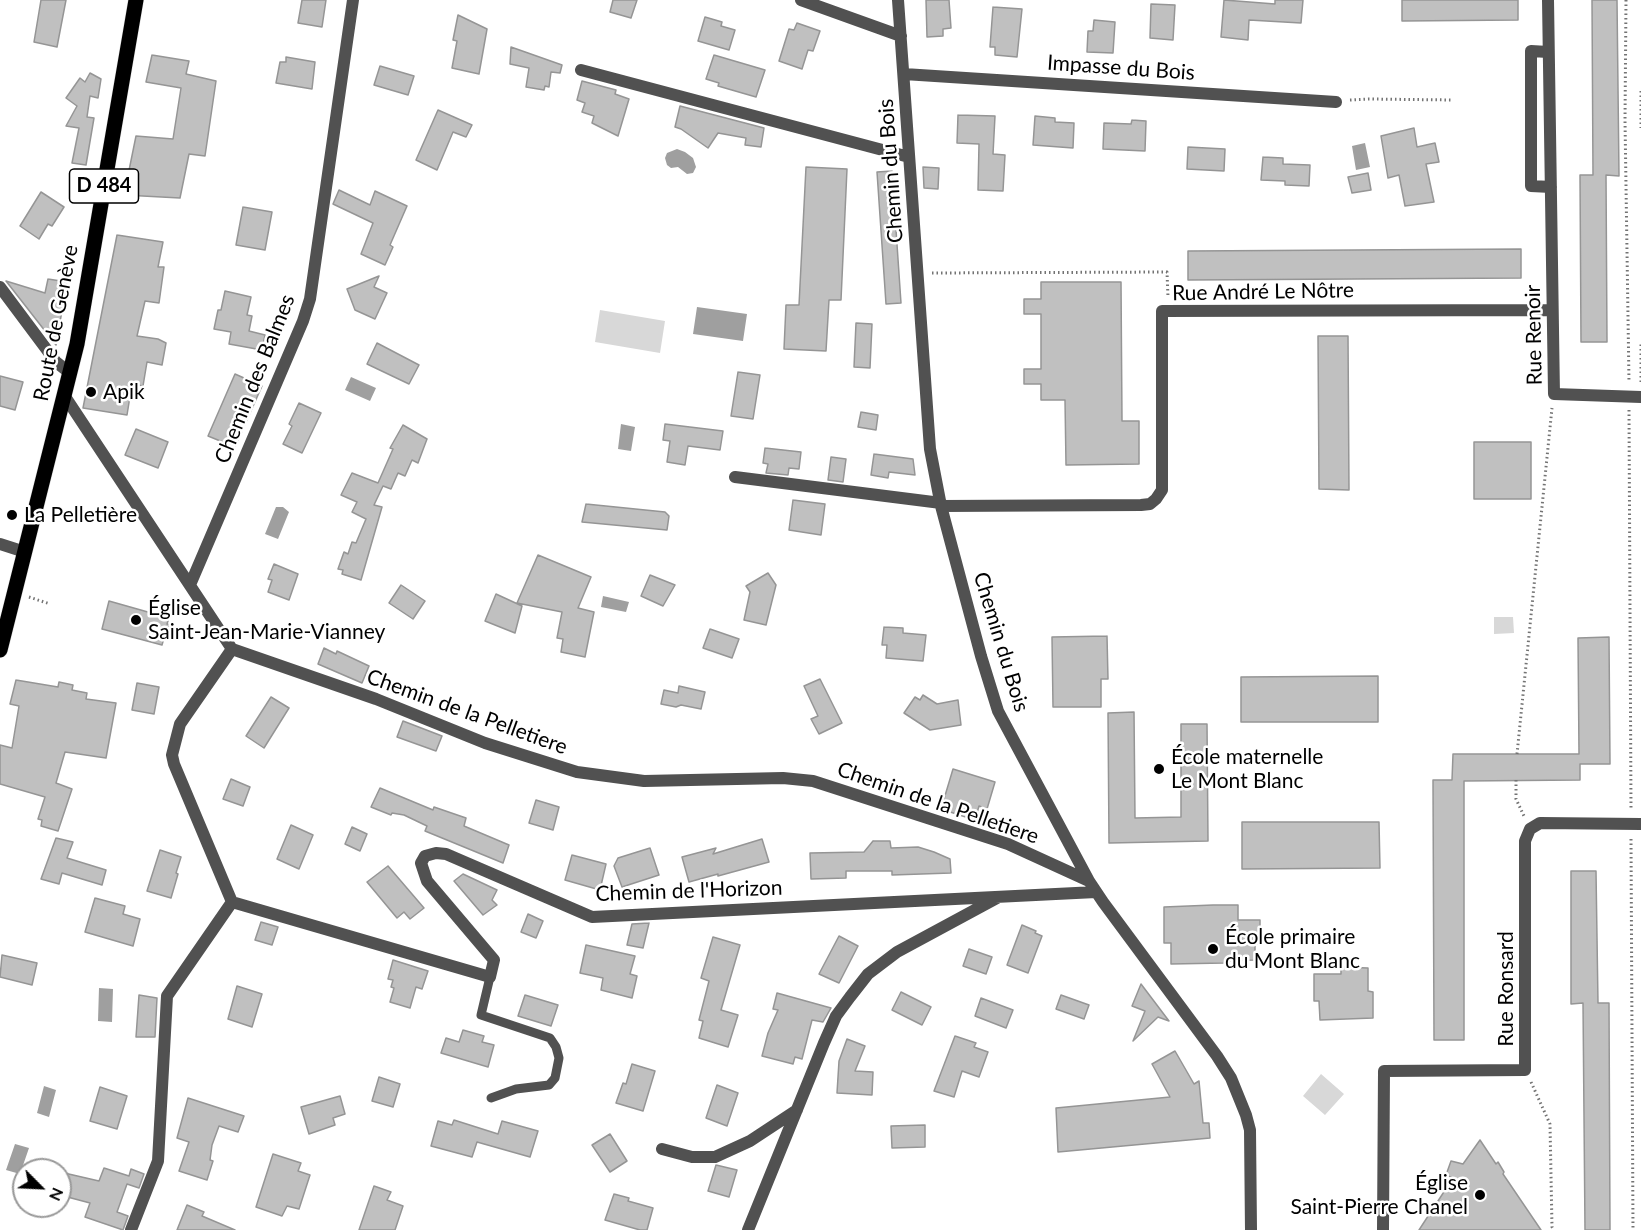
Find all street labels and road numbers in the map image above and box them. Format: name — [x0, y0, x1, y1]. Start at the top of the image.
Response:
street label: Impasse du Bois — [1046, 50, 1196, 86]
street label: Chemin du Bois — [873, 98, 909, 244]
road number: D 484 — [70, 169, 138, 203]
street label: Route de Genève — [28, 243, 84, 403]
street label: Rue André Le Nôtre — [1172, 278, 1354, 306]
street label: Rue Renoir — [1521, 284, 1547, 386]
street label: Chemin des Balmes — [210, 291, 300, 467]
street label: Chemin du Bois — [968, 569, 1034, 715]
street label: Chemin de la Pelletiere — [363, 664, 571, 760]
street label: Chemin de la Pelletiere — [834, 757, 1042, 849]
street label: Chemin de l'Horizon — [595, 875, 783, 907]
street label: Rue Ronsard — [1493, 931, 1519, 1047]

